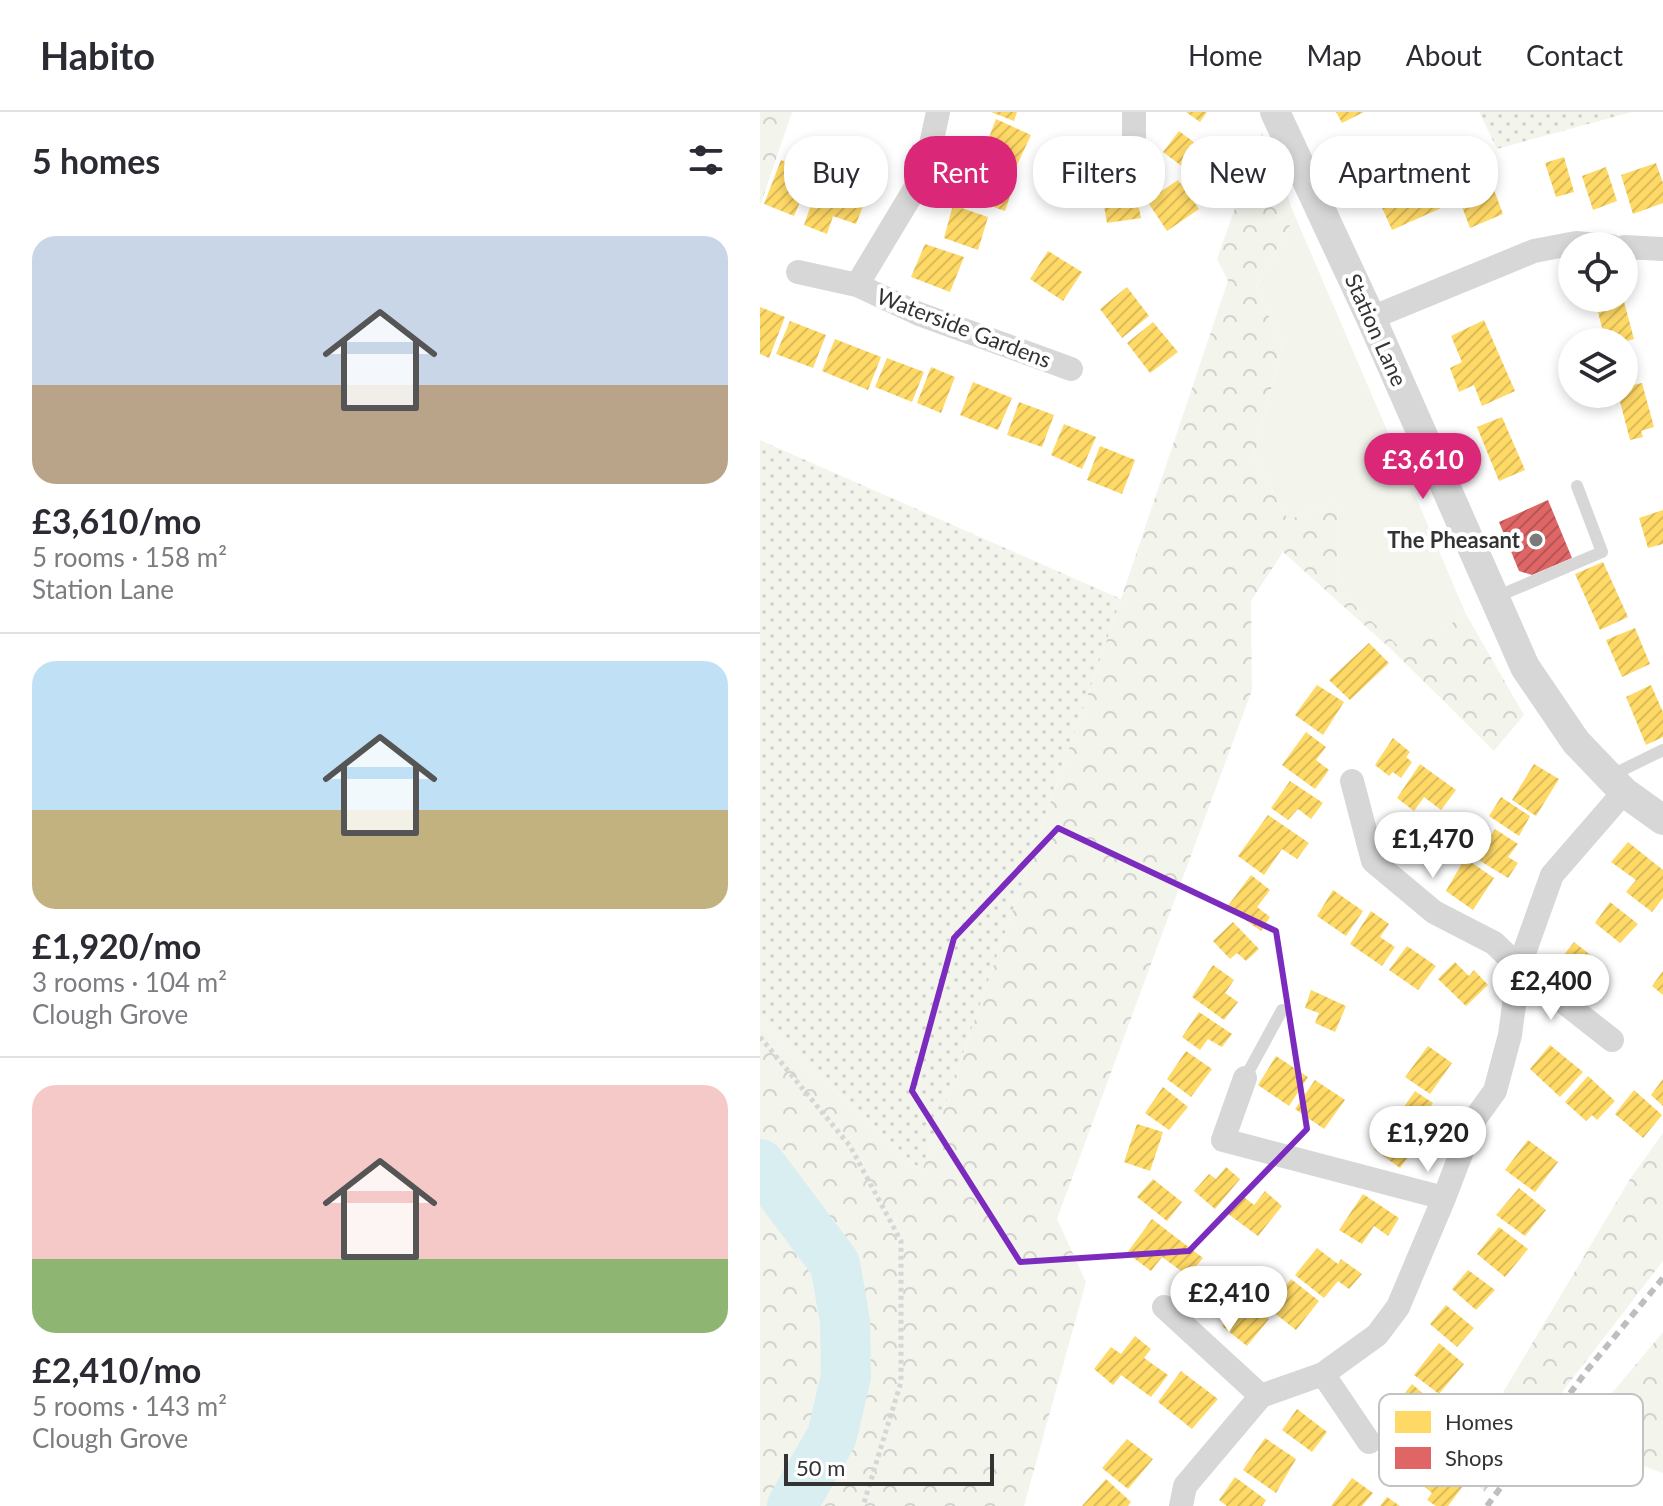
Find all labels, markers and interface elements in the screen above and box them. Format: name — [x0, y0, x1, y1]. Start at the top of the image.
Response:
text: Habito — [40, 32, 155, 78]
text: Home — [1188, 38, 1263, 72]
text: Map — [1307, 38, 1362, 72]
text: About — [1406, 38, 1482, 72]
text: Contact — [1526, 38, 1623, 72]
chip: Buy — [784, 136, 888, 208]
chip: Rent — [904, 136, 1017, 208]
chip: Filters — [1033, 136, 1165, 208]
chip: New — [1181, 136, 1294, 208]
chip: Apartment — [1310, 136, 1498, 208]
icon: filters — [684, 138, 728, 182]
text: 5 homes — [32, 140, 160, 181]
map controls — [1558, 232, 1638, 408]
button: locate — [1558, 232, 1638, 312]
street label: Station Lane — [1340, 269, 1413, 390]
street label: Waterside Gardens — [873, 282, 1055, 373]
icon: home — [308, 288, 452, 432]
button: layers — [1558, 328, 1638, 408]
pin: £3,610 — [1358, 433, 1488, 501]
text: £3,610 — [1382, 443, 1464, 475]
text: £3,610/mo — [32, 500, 201, 541]
place label: The Pheasant — [1387, 526, 1521, 553]
marker: The Pheasant — [1527, 531, 1545, 549]
text: 5 rooms · 158 m² — [32, 541, 227, 573]
text: Station Lane — [32, 573, 174, 605]
icon: home — [308, 713, 452, 857]
pin: £1,470 — [1368, 812, 1498, 880]
text: £1,470 — [1392, 822, 1474, 854]
text: £1,920/mo — [32, 925, 201, 966]
pin: £2,400 — [1486, 954, 1616, 1022]
text: £2,400 — [1510, 964, 1592, 996]
text: 3 rooms · 104 m² — [32, 966, 227, 998]
text: Clough Grove — [32, 998, 188, 1030]
pin: £1,920 — [1363, 1106, 1493, 1174]
text: £1,920 — [1387, 1116, 1469, 1148]
icon: home — [308, 1137, 452, 1281]
pin: £2,410 — [1164, 1266, 1294, 1334]
text: £2,410 — [1188, 1276, 1270, 1308]
text: £2,410/mo — [32, 1349, 201, 1390]
text: 5 rooms · 143 m² — [32, 1390, 227, 1422]
legend — [1379, 1394, 1643, 1486]
text: Homes — [1445, 1408, 1513, 1435]
text: Clough Grove — [32, 1422, 188, 1454]
text: Shops — [1445, 1444, 1503, 1471]
scale bar — [784, 1450, 994, 1486]
text: 50 m — [796, 1454, 845, 1481]

